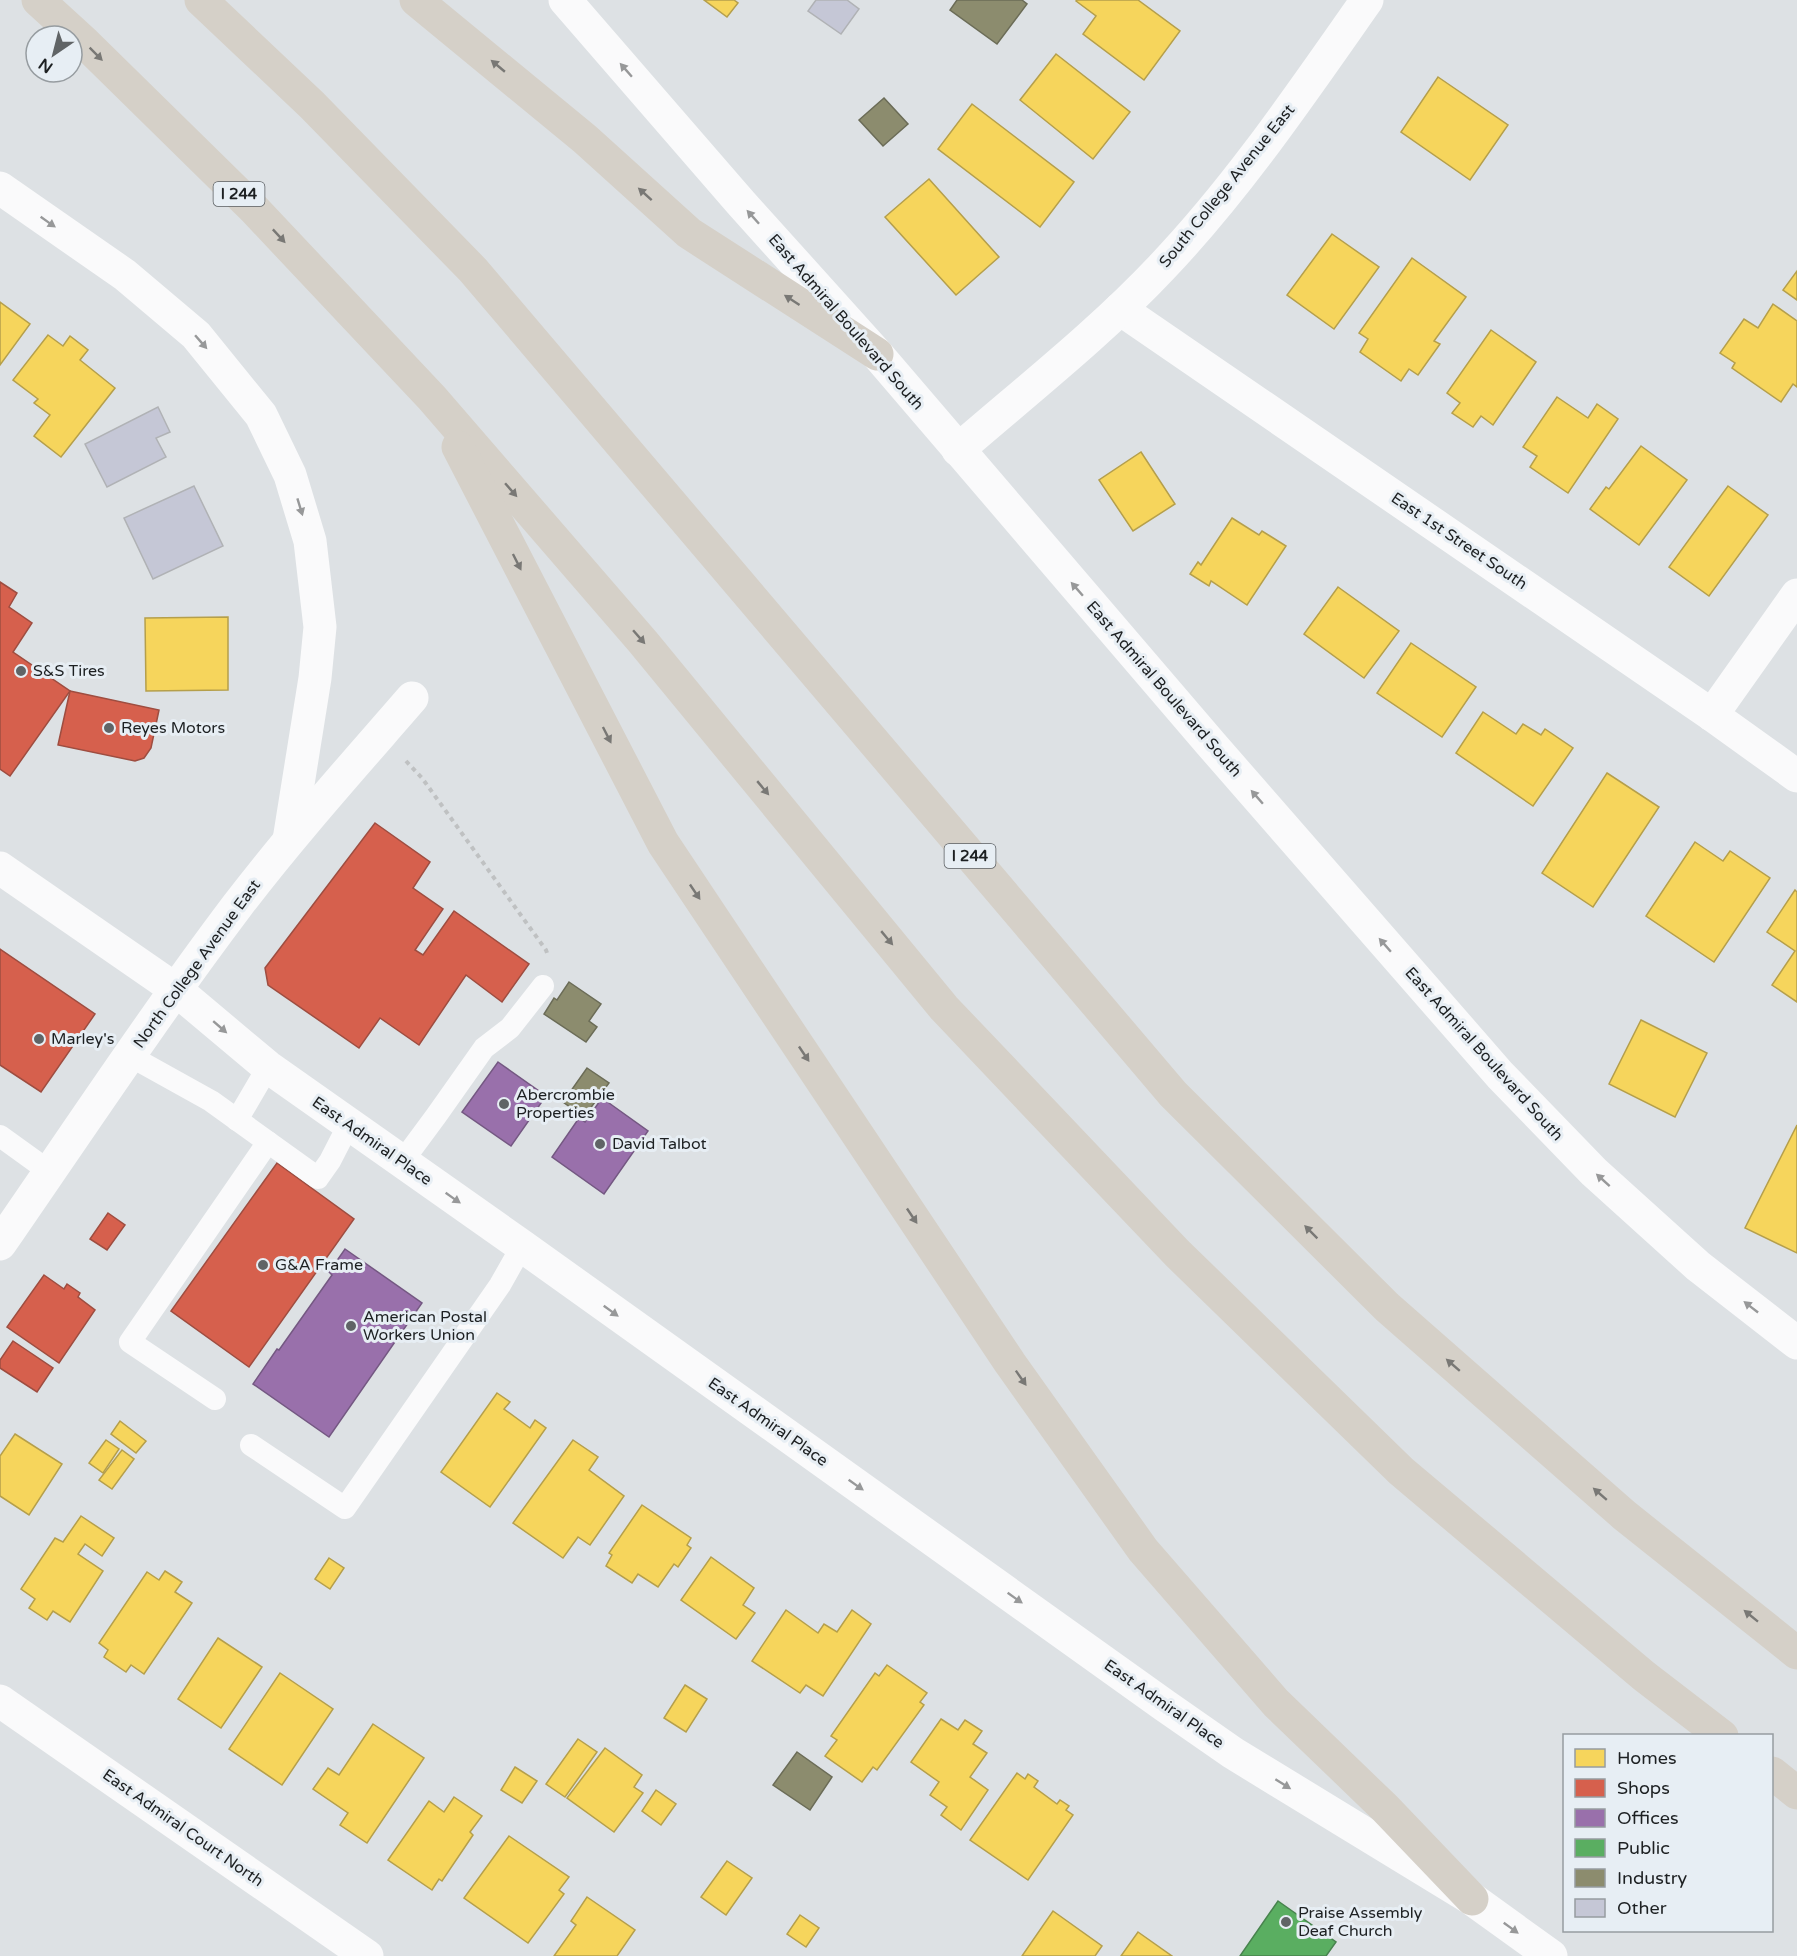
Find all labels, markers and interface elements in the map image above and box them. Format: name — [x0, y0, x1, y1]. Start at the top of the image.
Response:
north arrow — [24, 24, 84, 84]
one-way arrow — [89, 46, 103, 60]
text: N — [35, 54, 57, 77]
one-way arrow — [491, 60, 506, 73]
one-way arrow — [619, 62, 632, 78]
street label: South College Avenue East — [1155, 100, 1299, 272]
road number: I 244 — [214, 182, 264, 206]
one-way arrow — [638, 187, 652, 201]
one-way arrow — [747, 210, 760, 225]
one-way arrow — [40, 216, 56, 227]
one-way arrow — [272, 228, 286, 243]
street label: East Admiral Boulevard South — [764, 230, 928, 414]
one-way arrow — [784, 294, 800, 305]
one-way arrow — [194, 334, 207, 349]
one-way arrow — [504, 482, 517, 497]
street label: East 1st Street South — [1387, 488, 1531, 594]
one-way arrow — [296, 498, 305, 516]
one-way arrow — [512, 553, 522, 570]
one-way arrow — [1071, 582, 1084, 597]
street label: East Admiral Boulevard South — [1082, 597, 1246, 781]
one-way arrow — [632, 630, 645, 645]
place label: S&S Tires — [33, 661, 105, 681]
marker: S&S Tires — [14, 664, 28, 678]
place label: Reyes Motors — [121, 718, 225, 738]
marker: Reyes Motors — [102, 721, 116, 735]
one-way arrow — [602, 726, 612, 743]
one-way arrow — [756, 780, 769, 795]
one-way arrow — [1251, 790, 1264, 805]
road number: I 244 — [944, 844, 996, 868]
street label: North College Avenue East — [129, 876, 265, 1052]
one-way arrow — [690, 883, 701, 900]
one-way arrow — [880, 930, 893, 945]
one-way arrow — [1378, 937, 1392, 952]
street label: East Admiral Boulevard South — [1401, 963, 1567, 1145]
one-way arrow — [212, 1020, 228, 1033]
place label: Marley's — [51, 1029, 114, 1049]
marker: Marley's — [32, 1032, 46, 1046]
one-way arrow — [798, 1045, 810, 1061]
place label: Abercrombie Properties — [516, 1085, 615, 1123]
street label: East Admiral Place — [308, 1092, 436, 1190]
marker: Abercrombie Properties — [497, 1097, 511, 1111]
place label: David Talbot — [612, 1134, 707, 1154]
marker: David Talbot — [593, 1137, 607, 1151]
one-way arrow — [1595, 1173, 1610, 1187]
one-way arrow — [445, 1192, 461, 1203]
one-way arrow — [906, 1208, 917, 1224]
one-way arrow — [1304, 1225, 1318, 1239]
place label: G&A Frame — [275, 1255, 363, 1275]
marker: G&A Frame — [256, 1258, 270, 1272]
one-way arrow — [1743, 1301, 1758, 1313]
one-way arrow — [604, 1305, 619, 1317]
place label: American Postal Workers Union — [363, 1307, 487, 1345]
marker: American Postal Workers Union — [344, 1319, 358, 1333]
one-way arrow — [1446, 1359, 1461, 1372]
one-way arrow — [1015, 1369, 1027, 1385]
street label: East Admiral Place — [704, 1373, 832, 1471]
one-way arrow — [848, 1479, 864, 1491]
one-way arrow — [1593, 1488, 1608, 1501]
one-way arrow — [1007, 1592, 1023, 1603]
one-way arrow — [1743, 1610, 1759, 1623]
street label: East Admiral Place — [1100, 1655, 1228, 1753]
legend — [1563, 1734, 1773, 1932]
text: Homes — [1617, 1747, 1677, 1769]
street label: East Admiral Court North — [99, 1765, 267, 1891]
text: Shops — [1617, 1777, 1670, 1799]
one-way arrow — [1275, 1778, 1291, 1789]
text: Offices — [1617, 1807, 1679, 1829]
text: Public — [1617, 1837, 1670, 1859]
text: Industry — [1617, 1867, 1688, 1889]
text: Other — [1617, 1897, 1667, 1919]
place label: Praise Assembly Deaf Church — [1298, 1903, 1423, 1941]
marker: Praise Assembly Deaf Church — [1279, 1915, 1293, 1929]
one-way arrow — [1503, 1922, 1519, 1934]

